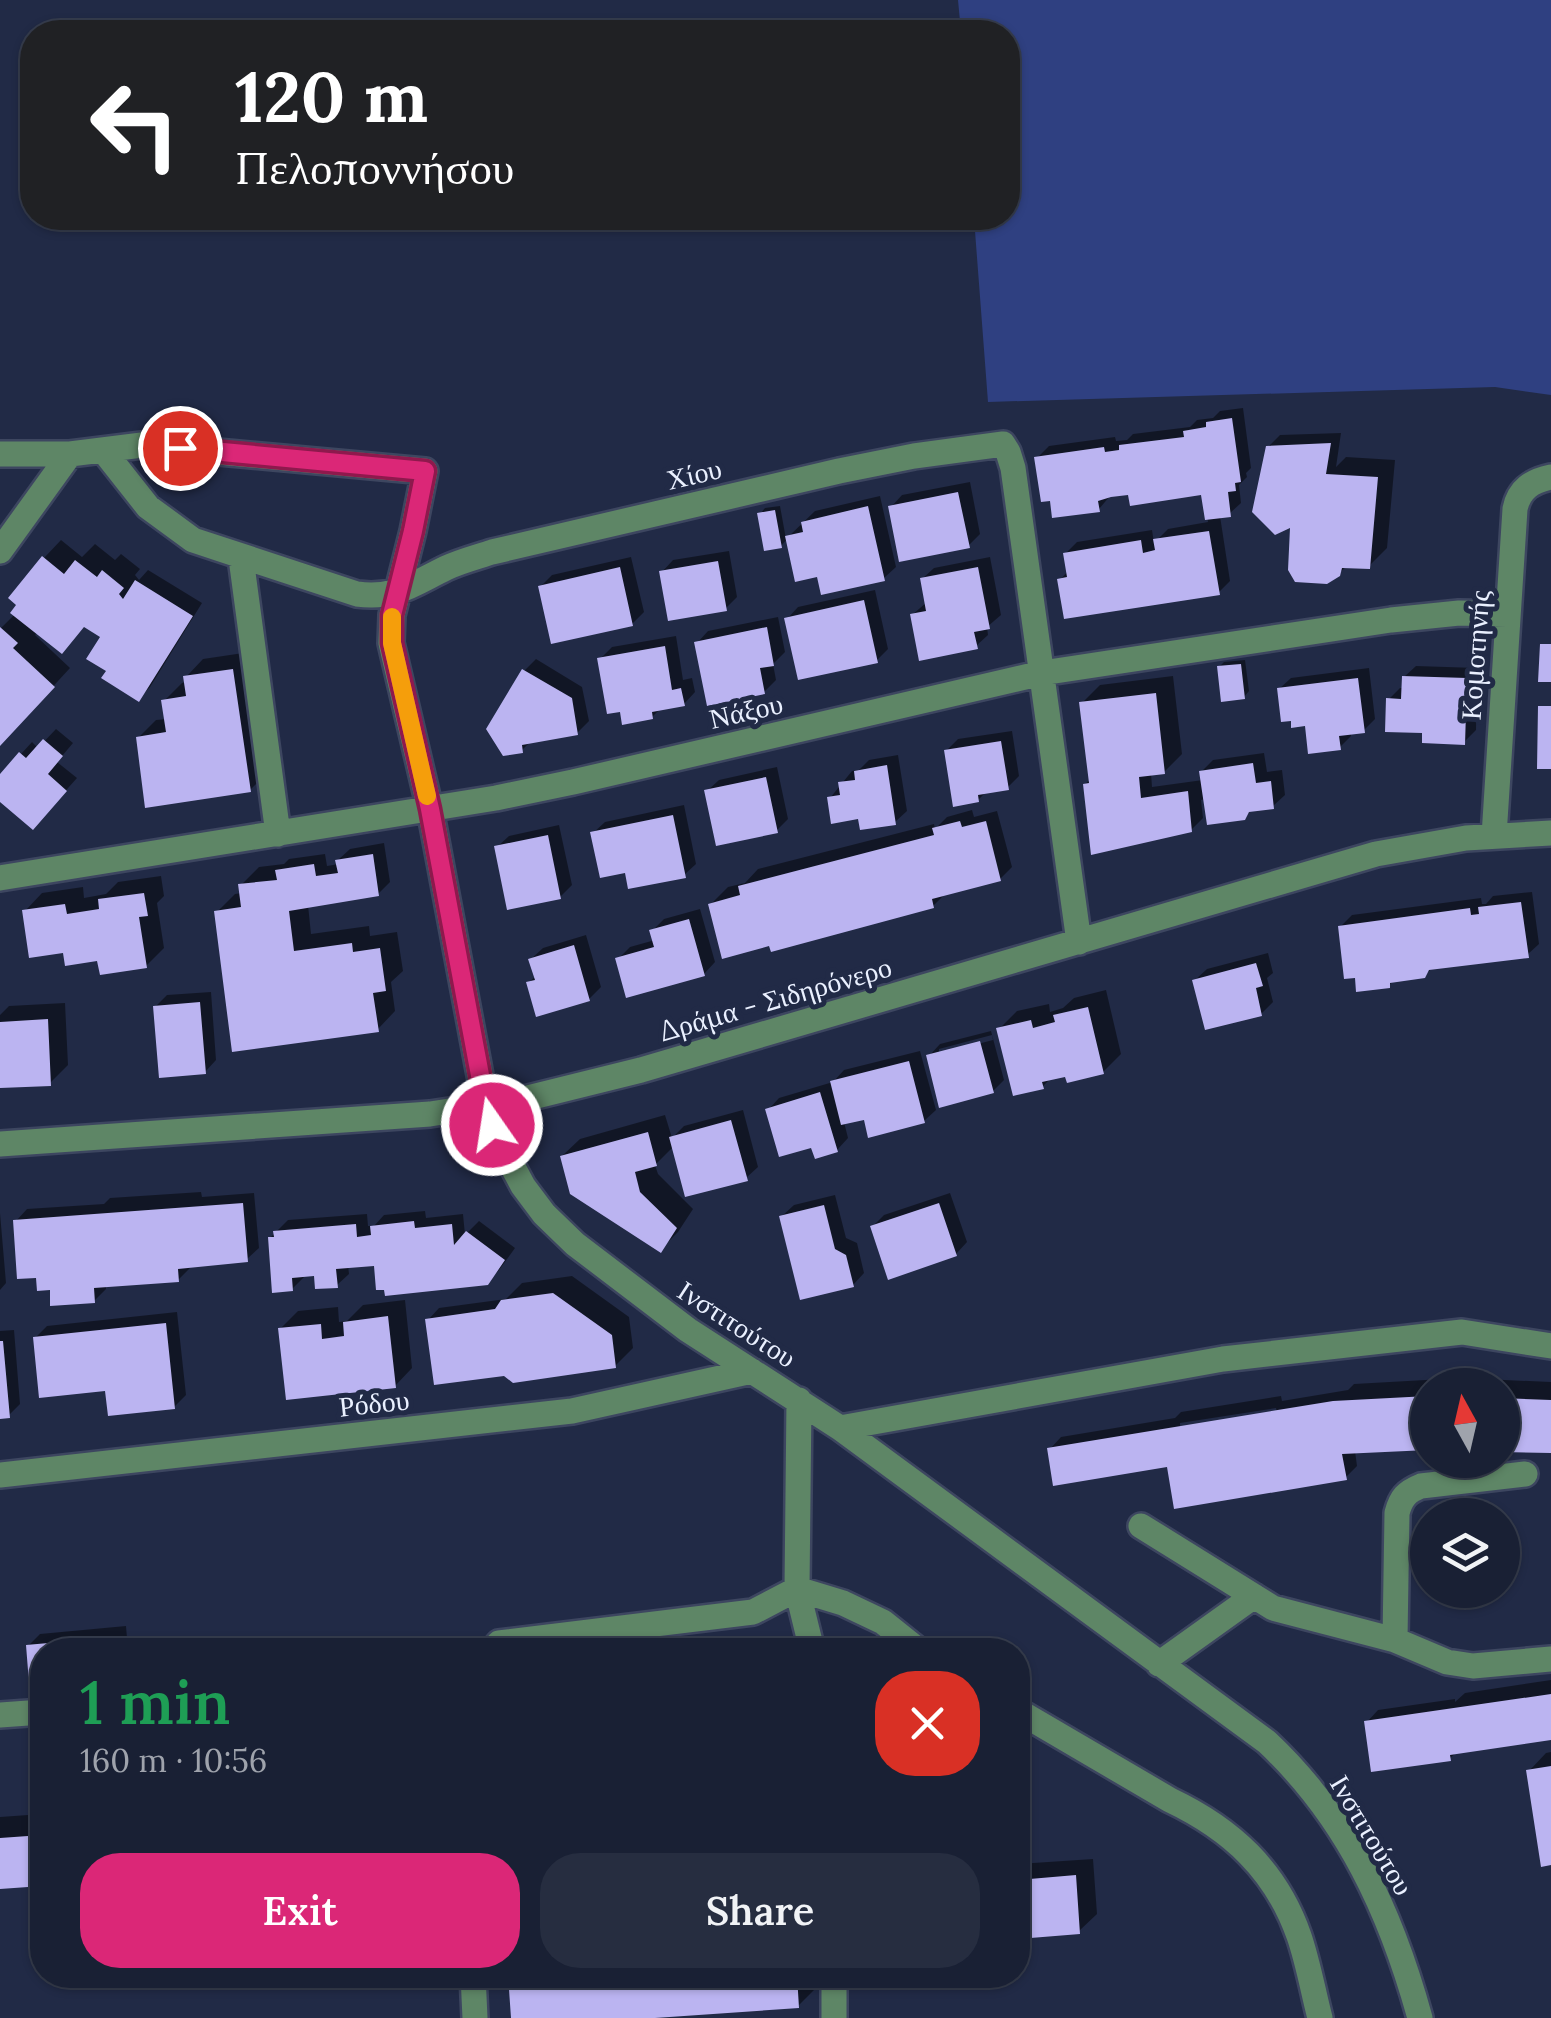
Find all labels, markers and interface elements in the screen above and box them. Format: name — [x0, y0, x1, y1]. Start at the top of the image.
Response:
text: 120 m — [235, 52, 428, 141]
icon: left — [70, 60, 200, 190]
text: Πελοποννήσου — [235, 139, 514, 196]
pin — [138, 406, 223, 491]
icon: arrive — [153, 421, 208, 476]
street label: Χίου — [663, 450, 725, 498]
street label: Κομοτηνής — [1453, 589, 1497, 721]
street label: Νάξου — [706, 685, 786, 737]
street label: Δράμα - Σιδηρόνερο — [654, 949, 896, 1049]
position arrow — [440, 1073, 544, 1177]
street label: Ινστιτούτου — [671, 1272, 803, 1376]
north arrow — [1410, 1368, 1520, 1478]
map controls — [1410, 1368, 1520, 1608]
street label: Ρόδου — [337, 1381, 411, 1425]
button: layers — [1410, 1498, 1520, 1608]
text: 1 min — [80, 1664, 230, 1740]
button: close — [875, 1671, 980, 1776]
text: 160 m · 10:56 — [80, 1740, 267, 1781]
street label: Ινστιτούτου — [1322, 1768, 1422, 1902]
button: Exit — [80, 1853, 520, 1968]
button: Share — [540, 1853, 980, 1968]

